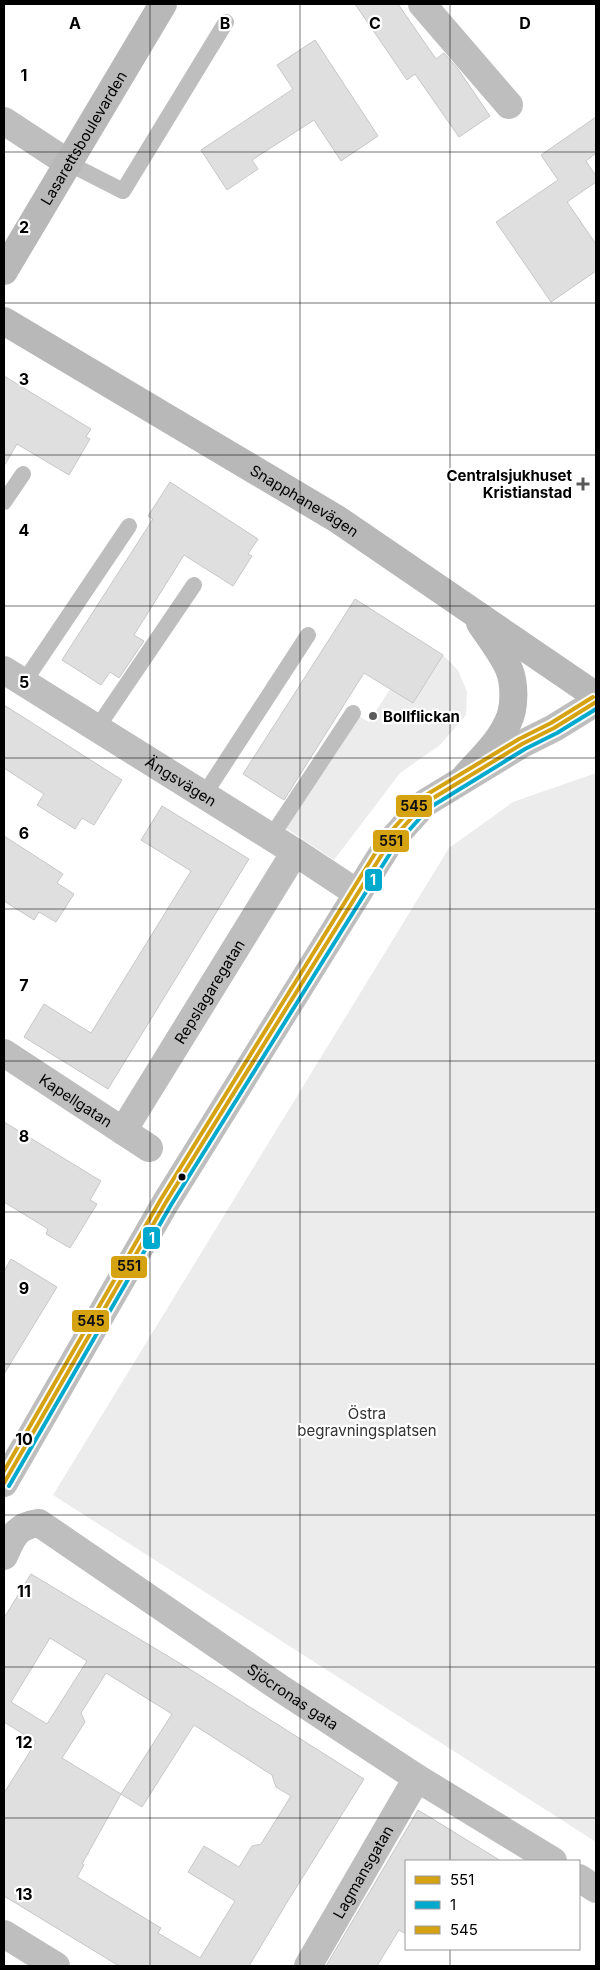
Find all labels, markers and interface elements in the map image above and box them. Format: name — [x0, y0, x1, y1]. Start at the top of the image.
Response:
text: A — [69, 13, 81, 33]
text: B — [220, 13, 230, 33]
text: C — [369, 13, 381, 33]
text: D — [519, 13, 531, 33]
text: 1 — [21, 65, 27, 85]
street label: Lasarettsboulevarden — [36, 67, 131, 208]
text: 2 — [19, 217, 29, 237]
text: 3 — [19, 369, 29, 389]
street label: Snapphanevägen — [247, 460, 362, 541]
place label: Centralsjukhuset Kristianstad — [446, 466, 572, 502]
marker: Centralsjukhuset Kristianstad — [576, 477, 590, 491]
text: 4 — [19, 520, 30, 540]
text: 5 — [19, 672, 29, 692]
place label: Bollflickan — [383, 707, 460, 726]
marker: Bollflickan — [367, 710, 379, 722]
street label: Ängsvägen — [142, 752, 220, 810]
line badge: 545 — [395, 794, 433, 818]
text: 545 — [400, 797, 428, 814]
text: 6 — [19, 823, 29, 843]
line badge: 551 — [372, 829, 410, 853]
text: 551 — [379, 832, 403, 849]
line badge: 1 — [364, 868, 383, 892]
text: 1 — [370, 871, 376, 888]
street label: Repslagaregatan — [170, 936, 248, 1047]
text: 7 — [19, 975, 29, 995]
street label: Kapellgatan — [36, 1069, 116, 1131]
text: 8 — [19, 1126, 29, 1146]
unlabelled marker — [177, 1172, 187, 1182]
line badge: 1 — [142, 1226, 161, 1250]
text: 1 — [149, 1229, 155, 1246]
line badge: 551 — [110, 1255, 148, 1279]
text: 551 — [117, 1257, 141, 1274]
text: 9 — [19, 1278, 29, 1298]
line badge: 545 — [71, 1309, 110, 1333]
text: 545 — [77, 1312, 105, 1329]
park label: Östra begravningsplatsen — [297, 1404, 437, 1440]
text: 10 — [15, 1429, 33, 1449]
text: 11 — [17, 1581, 31, 1601]
street label: Sjöcronas gata — [244, 1659, 342, 1733]
text: 12 — [16, 1732, 32, 1752]
street label: Lagmansgatan — [328, 1822, 397, 1922]
legend — [405, 1860, 580, 1950]
text: 551 — [450, 1870, 474, 1889]
text: 13 — [15, 1884, 33, 1904]
text: 1 — [450, 1895, 456, 1914]
text: 545 — [450, 1920, 478, 1939]

